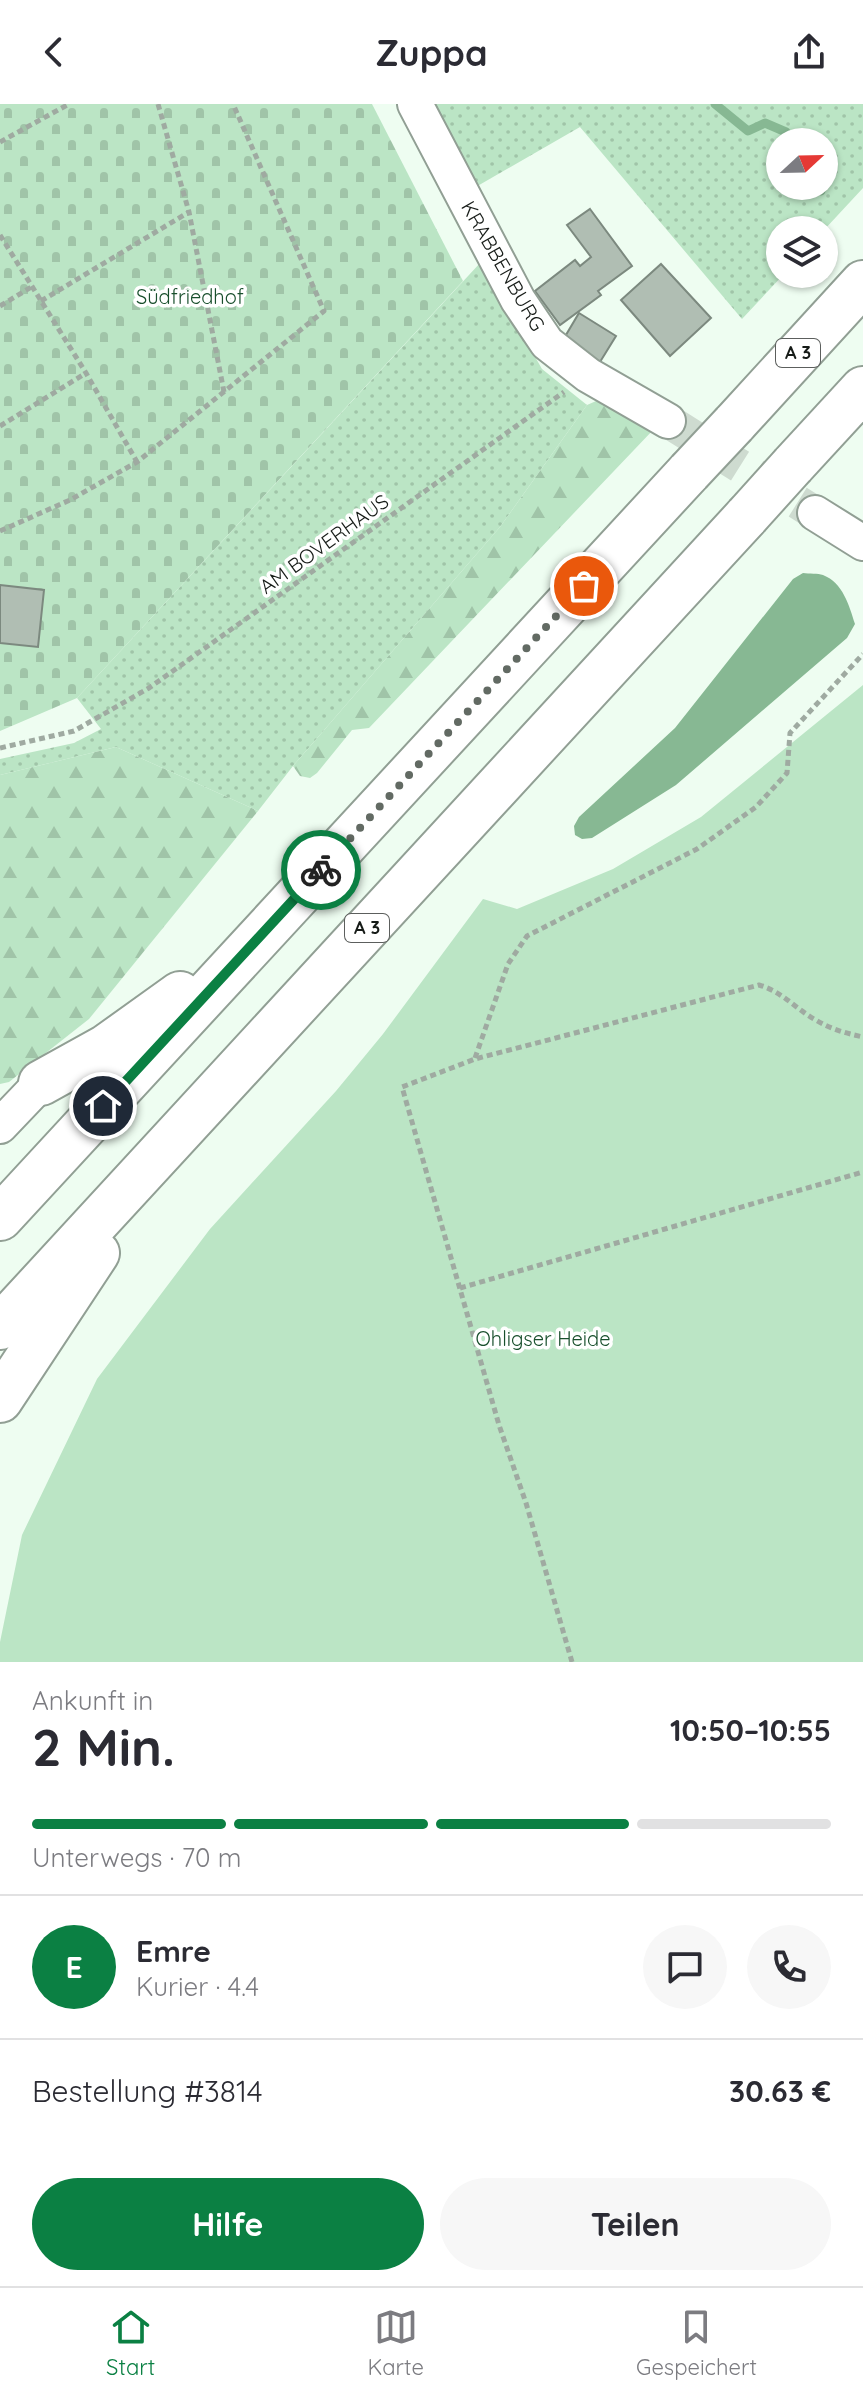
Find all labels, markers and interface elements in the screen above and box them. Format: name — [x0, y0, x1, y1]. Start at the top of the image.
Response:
icon: back — [32, 30, 76, 74]
text: Zuppa — [375, 30, 488, 75]
icon: share — [787, 30, 831, 74]
north arrow — [766, 128, 838, 200]
map controls — [766, 128, 838, 288]
street label: KRABBENBURG — [456, 196, 551, 335]
button: layers — [766, 216, 838, 288]
park label: Südfriedhof — [136, 284, 244, 309]
road number: A 3 — [776, 339, 820, 367]
street label: AM BOVERHAUS — [254, 488, 393, 599]
pin — [550, 552, 618, 620]
icon: bag — [562, 564, 606, 608]
courier — [281, 830, 361, 910]
icon: bike — [299, 848, 343, 892]
road number: A 3 — [345, 914, 389, 942]
pin — [69, 1072, 137, 1140]
icon: home — [81, 1084, 125, 1128]
park label: Ohligser Heide — [475, 1326, 611, 1351]
text: Ankunft in — [32, 1684, 153, 1717]
text: 10:50–10:55 — [670, 1711, 831, 1749]
text: 2 Min. — [32, 1714, 175, 1779]
text: Unterwegs · 70 m — [32, 1841, 241, 1874]
button: chat — [643, 1925, 727, 2009]
button: phone — [747, 1925, 831, 2009]
text: Emre — [136, 1932, 211, 1970]
text: E — [65, 1948, 83, 1986]
text: Kurier · 4.4 — [136, 1970, 259, 2003]
text: Bestellung #3814 — [32, 2072, 262, 2110]
text: 30.63 € — [729, 2072, 831, 2110]
button: Hilfe — [32, 2178, 424, 2270]
button: Teilen — [440, 2178, 831, 2270]
tab: Start — [106, 2305, 155, 2381]
tab: Karte — [367, 2305, 424, 2381]
tab: Gespeichert — [636, 2305, 757, 2381]

